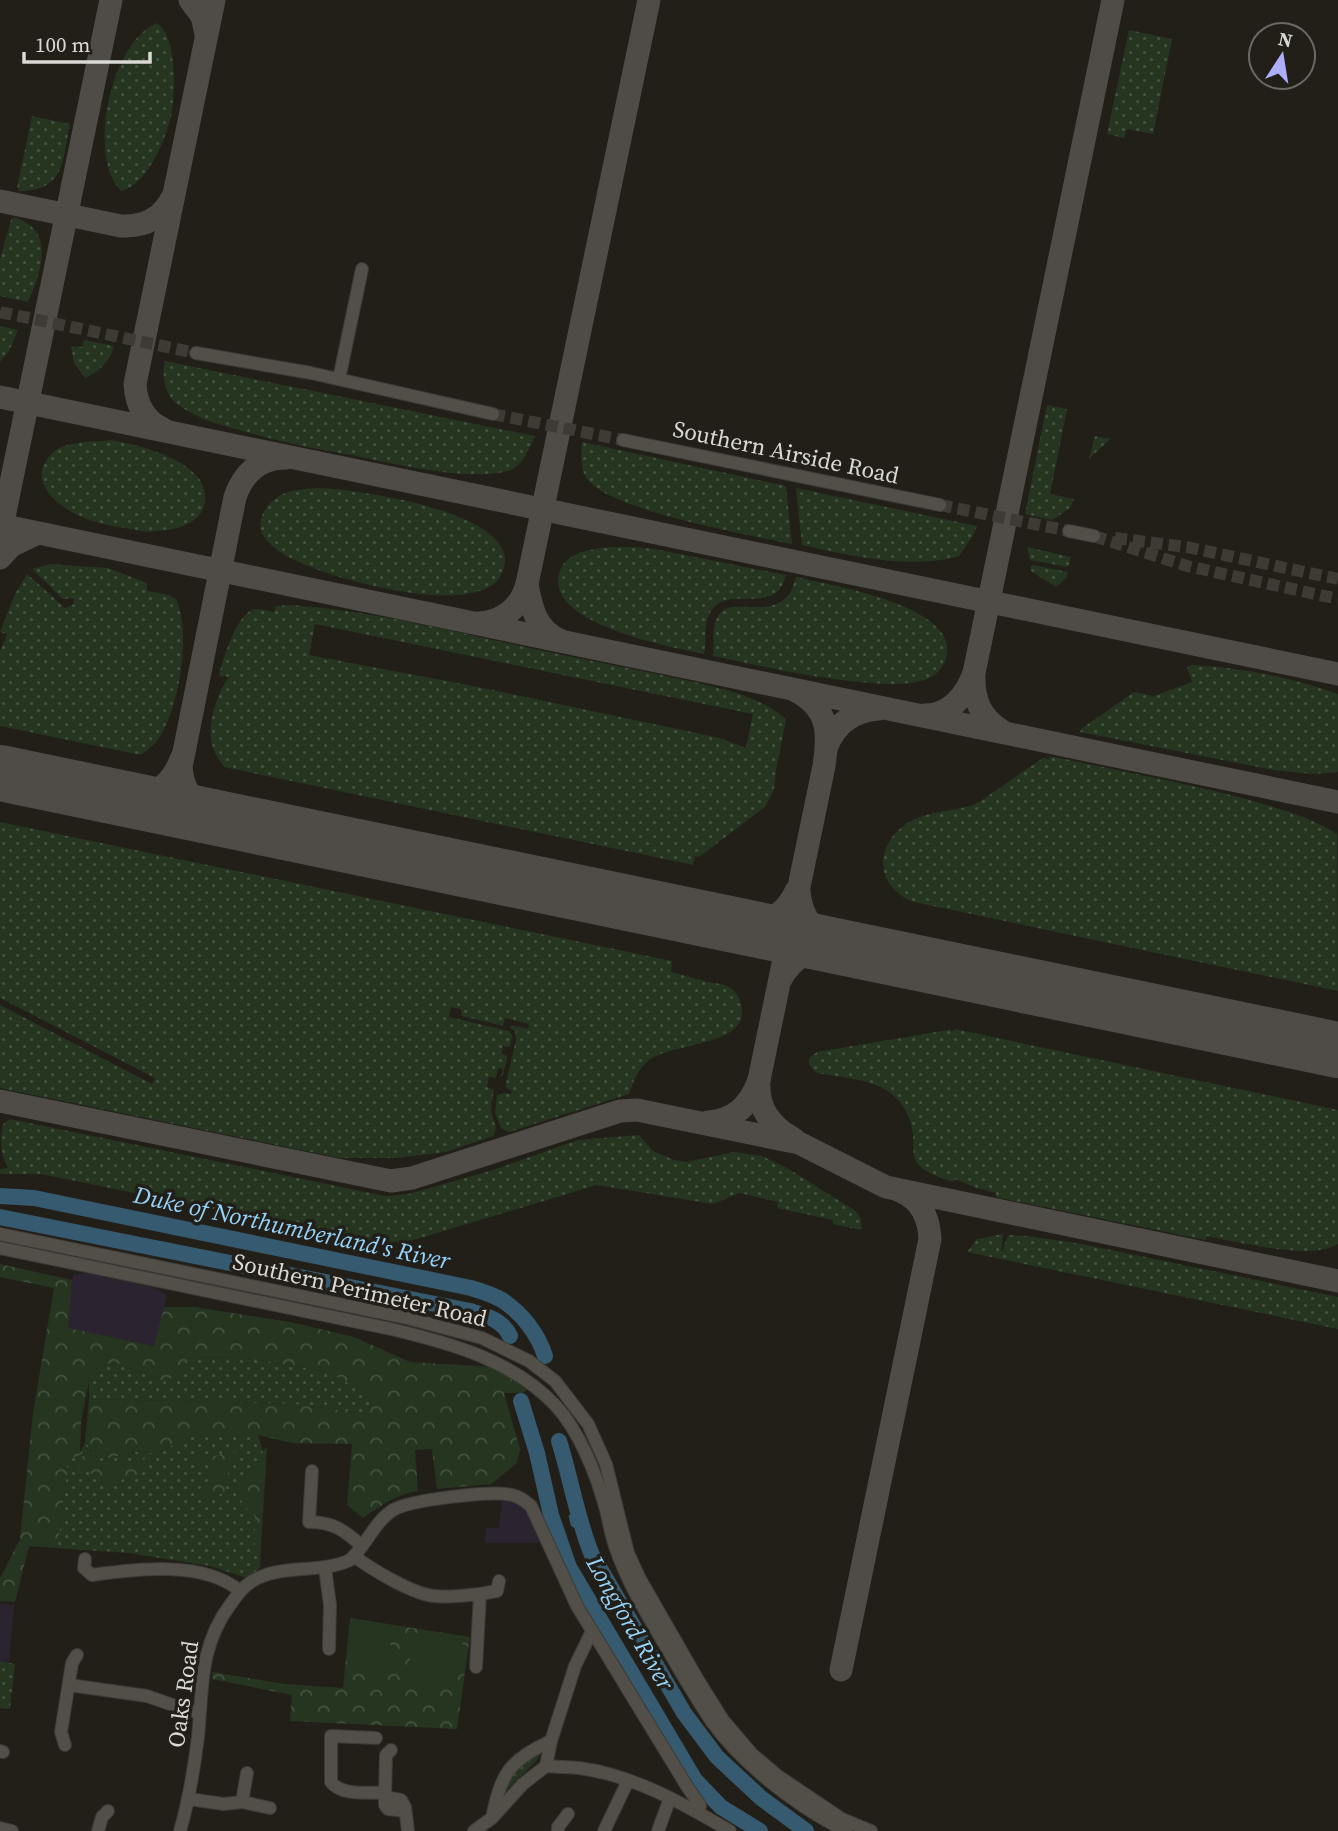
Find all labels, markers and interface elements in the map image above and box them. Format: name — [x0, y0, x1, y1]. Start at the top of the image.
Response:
scale bar — [24, 21, 150, 65]
north arrow — [1247, 21, 1317, 91]
text: N — [1276, 25, 1295, 54]
text: 100 m — [35, 30, 90, 59]
street label: Southern Airside Road — [670, 412, 902, 492]
water label: Duke of Northumberland's River — [130, 1178, 455, 1277]
street label: Southern Perimeter Road — [230, 1245, 490, 1335]
water label: Longford River — [578, 1549, 683, 1697]
street label: Oaks Road — [160, 1638, 206, 1750]

